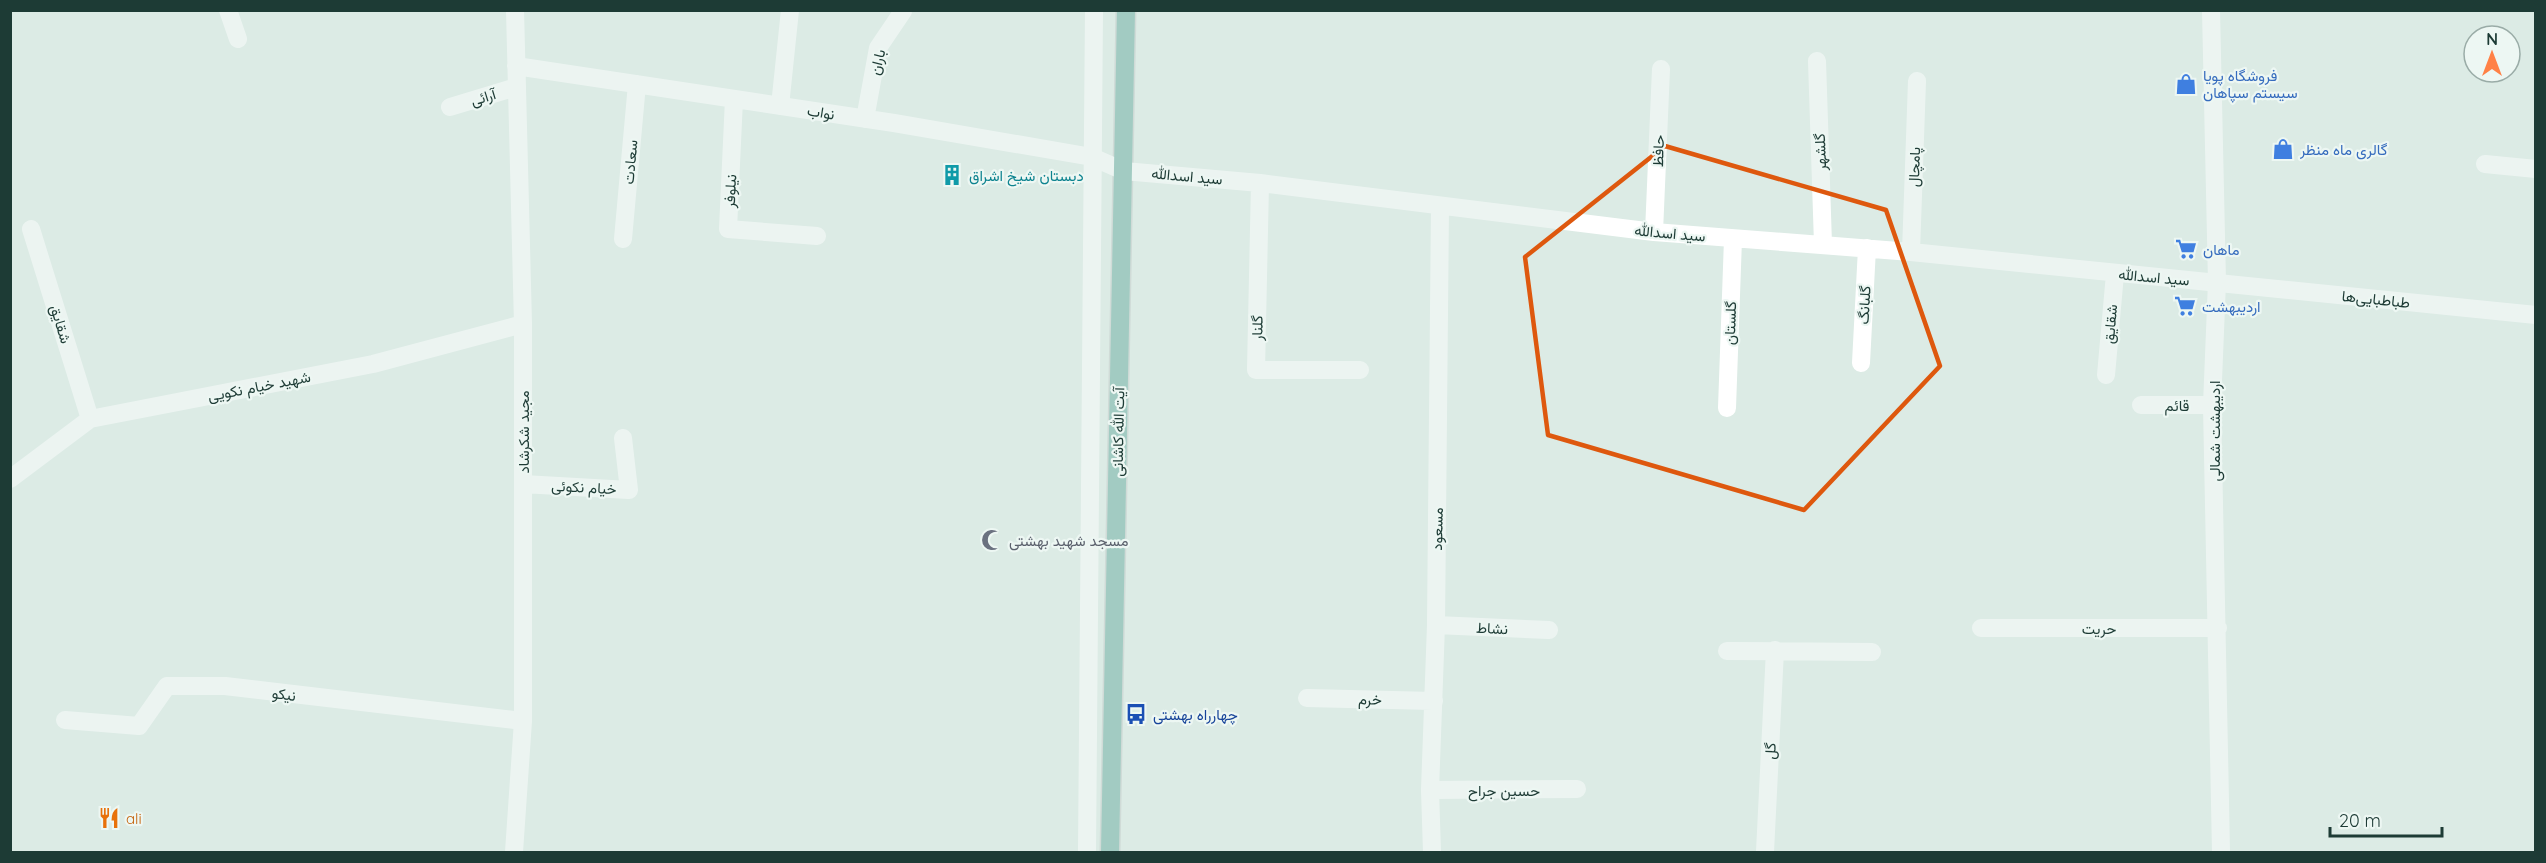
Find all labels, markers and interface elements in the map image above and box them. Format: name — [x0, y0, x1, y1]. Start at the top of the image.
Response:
north arrow — [2462, 24, 2522, 84]
text: N — [2486, 29, 2498, 49]
street label: باران — [865, 47, 889, 77]
place label: فروشگاه پویا سیستم سپاهان — [2203, 66, 2298, 103]
shop icon: فروشگاه پویا سیستم سپاهان — [2174, 72, 2198, 96]
street label: آرائی — [468, 84, 500, 111]
street label: نواب — [806, 100, 836, 124]
street label: گلشهر — [1810, 133, 1830, 172]
street label: حافظ — [1648, 135, 1668, 167]
shop icon: گالری ماه منظر — [2271, 137, 2295, 161]
street label: سعادت — [619, 139, 641, 185]
place label: گالری ماه منظر — [2299, 140, 2388, 160]
street label: پامچال — [1904, 147, 1925, 188]
building icon: دبستان شیخ اشراق — [940, 163, 964, 187]
street label: سید اسدالله — [1151, 163, 1224, 189]
place label: دبستان شیخ اشراق — [969, 166, 1084, 187]
street label: نیلوفر — [720, 174, 740, 209]
street label: سید اسدالله — [1634, 220, 1707, 246]
supermarket icon: ماهان — [2174, 237, 2198, 261]
place label: ماهان — [2203, 240, 2239, 259]
street label: سید اسدالله — [2118, 264, 2191, 290]
street label: گلبانگ — [1853, 285, 1875, 325]
street label: طباطبایی‌ها — [2341, 286, 2411, 313]
supermarket icon: اردیبهشت — [2173, 294, 2197, 318]
place label: اردیبهشت — [2202, 297, 2261, 316]
street label: گلستان — [1720, 300, 1740, 345]
street label: شقایق — [45, 302, 76, 346]
street label: شقایق — [2099, 303, 2122, 345]
street label: گلنار — [1247, 315, 1267, 342]
street label: شهید خیام نکویی — [206, 367, 312, 406]
street label: اردیبهشت شمالی — [2205, 380, 2225, 482]
street label: آیت الله کاشانی — [1108, 386, 1129, 477]
street label: مجید شکرشاد — [514, 391, 533, 473]
street label: قائم — [2165, 396, 2190, 416]
street label: خیام نکوئی — [551, 476, 617, 499]
street label: مسعود — [1427, 507, 1447, 551]
mosque icon: مسجد شهید بهشتی — [980, 528, 1004, 552]
place label: مسجد شهید بهشتی — [1009, 531, 1128, 551]
street label: نشاط — [1476, 618, 1508, 638]
street label: حریت — [2082, 619, 2116, 638]
street label: نیکو — [271, 683, 297, 705]
street label: خرم — [1358, 689, 1382, 710]
bus stop icon: چهارراه بهشتی — [1124, 702, 1148, 726]
place label: چهارراه بهشتی — [1153, 705, 1238, 725]
street label: گل — [1760, 742, 1780, 760]
street label: حسین جراح — [1468, 781, 1540, 802]
scale bar — [2330, 800, 2442, 838]
restaurant icon: ali — [97, 806, 121, 830]
place label: ali — [126, 809, 142, 828]
text: 20 m — [2339, 809, 2381, 832]

